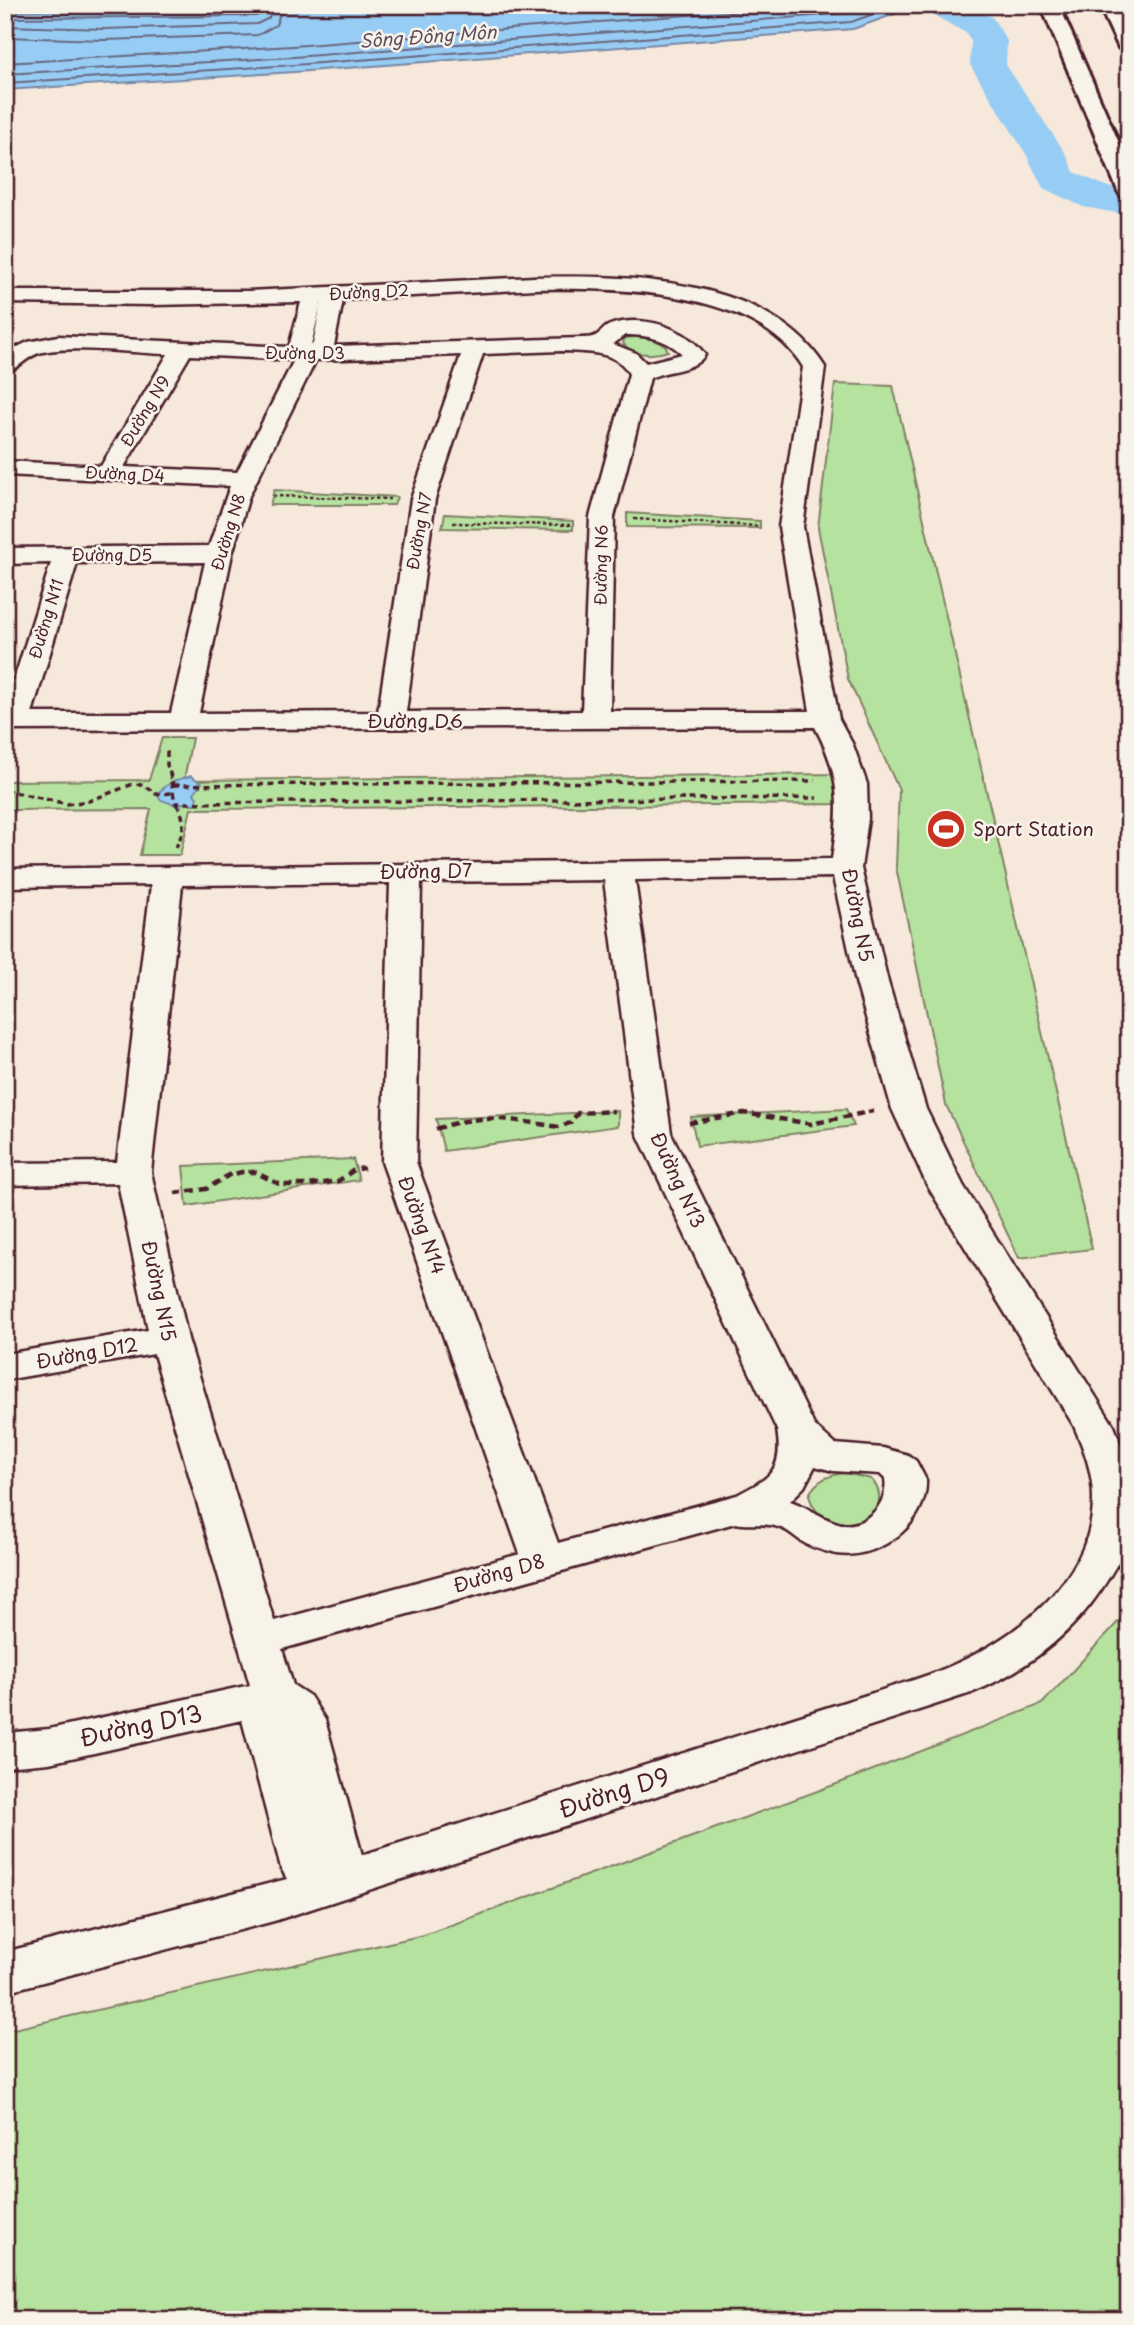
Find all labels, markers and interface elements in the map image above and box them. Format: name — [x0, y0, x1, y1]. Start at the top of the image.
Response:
water label: Sông Đồng Môn — [358, 17, 498, 54]
street label: Đường D2 — [328, 277, 410, 305]
street label: Đường D3 — [265, 340, 345, 364]
street label: Đường N9 — [113, 370, 175, 451]
street label: Đường D4 — [85, 459, 166, 487]
street label: Đường N8 — [204, 490, 250, 573]
street label: Đường N7 — [399, 490, 437, 572]
street label: Đường N6 — [587, 524, 613, 606]
street label: Đường D5 — [72, 542, 152, 566]
street label: Đường N11 — [22, 576, 69, 662]
street label: Đường D6 — [367, 706, 463, 734]
sports icon: Sport Station — [925, 808, 967, 850]
place label: Sport Station — [973, 814, 1094, 842]
street label: Đường D7 — [380, 855, 472, 885]
street label: Đường N5 — [836, 865, 882, 964]
street label: Đường N13 — [644, 1127, 713, 1232]
street label: Đường N14 — [392, 1172, 454, 1278]
street label: Đường N15 — [136, 1238, 184, 1344]
street label: Đường D12 — [34, 1329, 140, 1375]
street label: Đường D8 — [450, 1546, 548, 1598]
street label: Đường D13 — [76, 1695, 205, 1755]
street label: Đường D9 — [554, 1757, 673, 1826]

